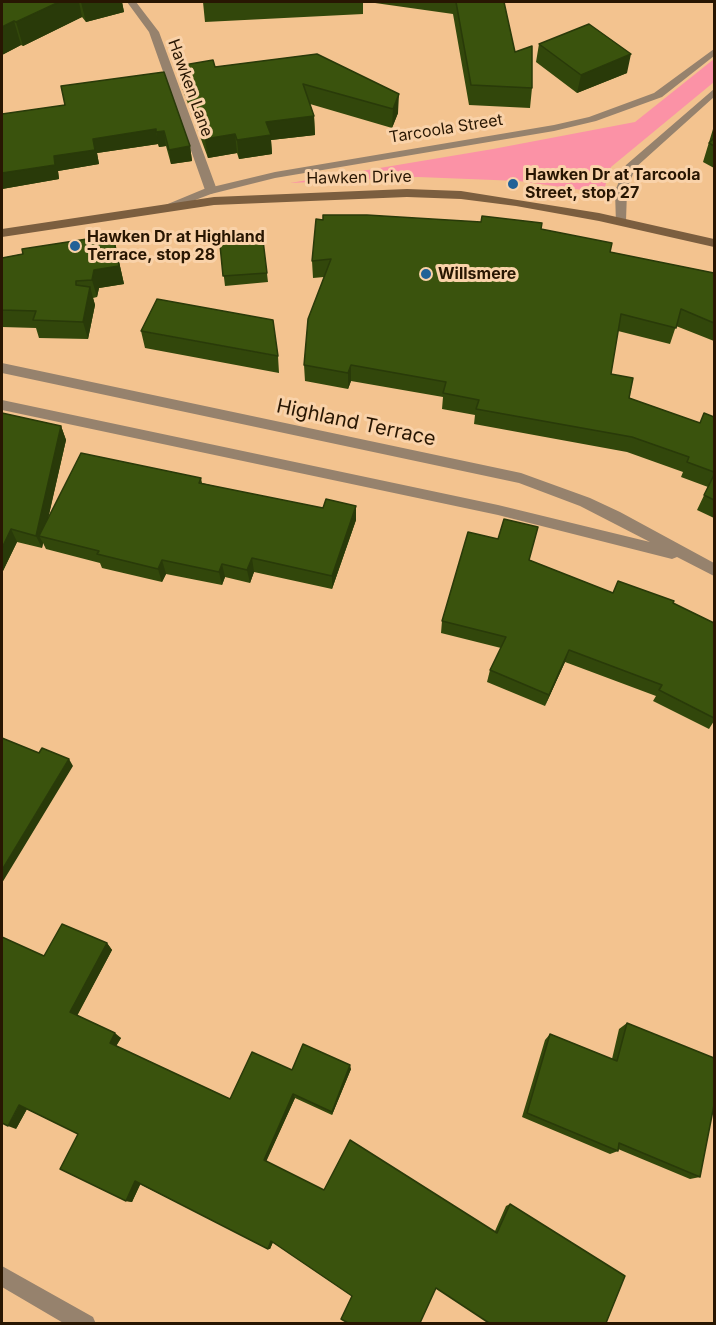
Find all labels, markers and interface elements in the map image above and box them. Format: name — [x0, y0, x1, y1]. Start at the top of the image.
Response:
street label: Hawken Lane — [163, 37, 217, 139]
street label: Tarcoola Street — [388, 111, 504, 147]
place label: Hawken Dr at Tarcoola Street, stop 27 — [525, 165, 700, 203]
street label: Hawken Drive — [306, 167, 412, 189]
marker: Hawken Dr at Tarcoola Street, stop 27 — [506, 177, 520, 191]
place label: Hawken Dr at Highland Terrace, stop 28 — [87, 227, 265, 265]
marker: Hawken Dr at Highland Terrace, stop 28 — [68, 239, 82, 253]
place label: Willsmere — [438, 264, 516, 284]
marker: Willsmere — [419, 267, 433, 281]
street label: Highland Terrace — [274, 394, 438, 452]

